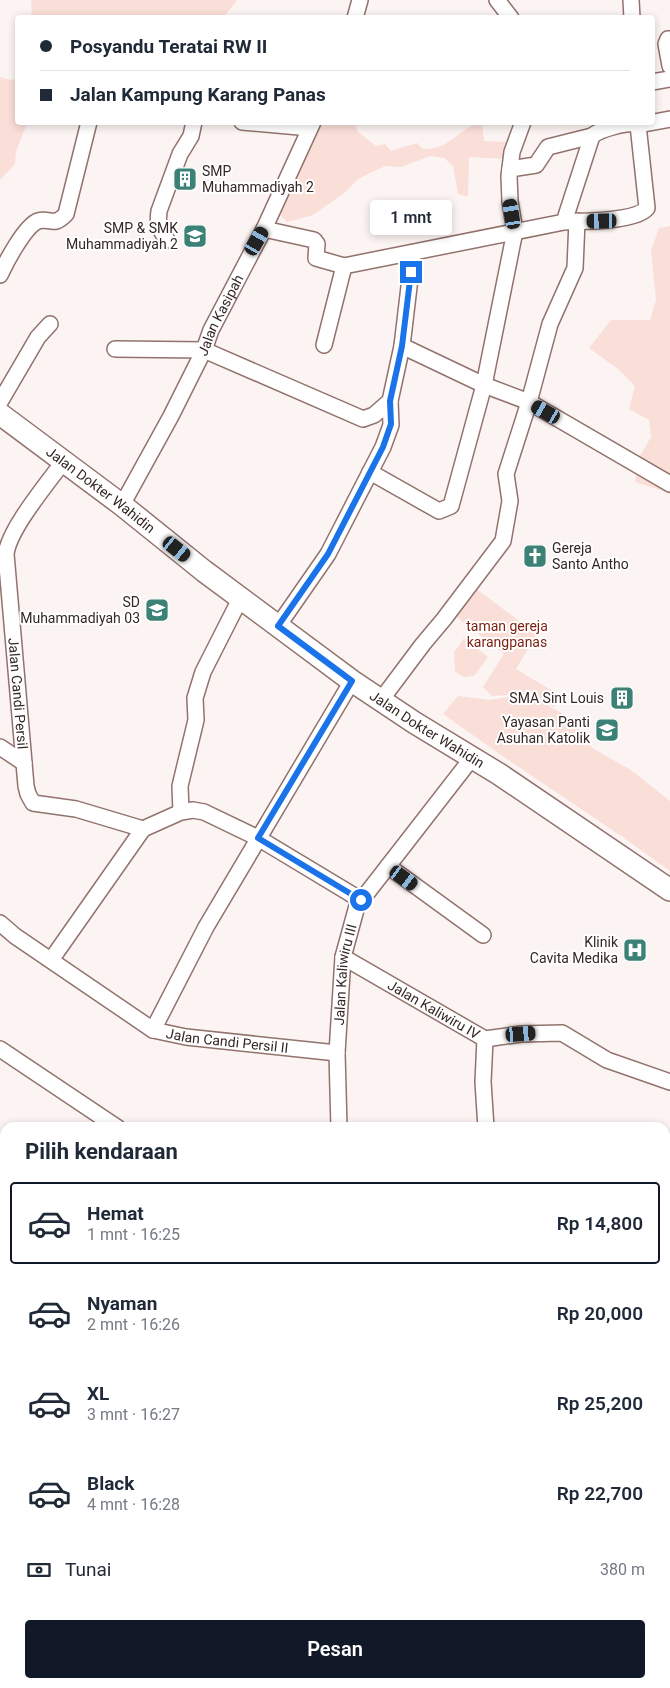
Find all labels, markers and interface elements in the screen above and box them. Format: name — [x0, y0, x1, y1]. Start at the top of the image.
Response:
text: Posyandu Teratai RW II — [70, 35, 267, 58]
text: Jalan Kampung Karang Panas — [70, 83, 326, 106]
place label: SMP Muhammadiyah 2 — [202, 163, 314, 195]
building icon: SMP Muhammadiyah 2 — [172, 166, 198, 192]
car — [502, 198, 521, 230]
callout: 1 mnt — [370, 200, 452, 234]
text: 1 mnt — [390, 208, 432, 227]
car — [586, 213, 617, 229]
place label: SMP & SMK Muhammadiyah 2 — [66, 220, 178, 252]
school or university icon: SMP & SMK Muhammadiyah 2 — [182, 223, 208, 249]
car — [243, 224, 270, 258]
route end — [400, 261, 422, 283]
street label: Jalan Kasipah — [194, 272, 247, 358]
car — [529, 398, 562, 426]
street label: Jalan Dokter Wahidin — [43, 443, 158, 536]
car — [160, 534, 193, 564]
place label: Gereja Santo Antho — [552, 540, 629, 572]
church icon: Gereja Santo Antho — [522, 543, 548, 569]
place label: SD Muhammadiyah 03 — [20, 594, 140, 626]
school or university icon: SD Muhammadiyah 03 — [144, 597, 170, 623]
park label: taman gereja karangpanas — [466, 618, 548, 650]
street label: Jalan Candi Persil — [5, 637, 31, 750]
building icon: SMA Sint Louis — [609, 685, 635, 711]
street label: Jalan Dokter Wahidin — [367, 687, 487, 771]
place label: SMA Sint Louis — [509, 690, 604, 706]
place label: Yayasan Panti Asuhan Katolik — [497, 714, 591, 746]
school or university icon: Yayasan Panti Asuhan Katolik — [594, 717, 620, 743]
car — [387, 863, 420, 893]
route start — [350, 889, 372, 911]
street label: Jalan Kaliwiru III — [331, 922, 360, 1026]
place label: Klinik Cavita Medika — [530, 934, 619, 966]
hospital icon: Klinik Cavita Medika — [622, 937, 648, 963]
street label: Jalan Kaliwiru IV — [385, 977, 483, 1042]
street label: Jalan Candi Persil II — [165, 1025, 289, 1056]
car — [505, 1025, 536, 1043]
text: Pilih kendaraan — [25, 1139, 178, 1164]
icon: car — [27, 1201, 72, 1246]
text: Hemat — [87, 1202, 144, 1225]
text: Rp 14,800 — [557, 1212, 643, 1235]
text: 1 mnt · 16:25 — [87, 1225, 180, 1244]
icon: car — [27, 1291, 72, 1336]
text: Nyaman — [87, 1292, 157, 1315]
text: Rp 20,000 — [557, 1302, 643, 1325]
text: 2 mnt · 16:26 — [87, 1315, 180, 1334]
icon: car — [27, 1381, 72, 1426]
text: XL — [87, 1382, 109, 1405]
text: Rp 25,200 — [557, 1392, 643, 1415]
text: 3 mnt · 16:27 — [87, 1405, 180, 1424]
icon: car — [27, 1471, 72, 1516]
text: Black — [87, 1472, 134, 1495]
text: Rp 22,700 — [557, 1482, 643, 1505]
text: 4 mnt · 16:28 — [87, 1495, 180, 1514]
icon: cash — [25, 1556, 53, 1584]
text: Tunai — [65, 1558, 111, 1581]
text: 380 m — [600, 1560, 645, 1579]
button: Pesan — [25, 1620, 645, 1678]

